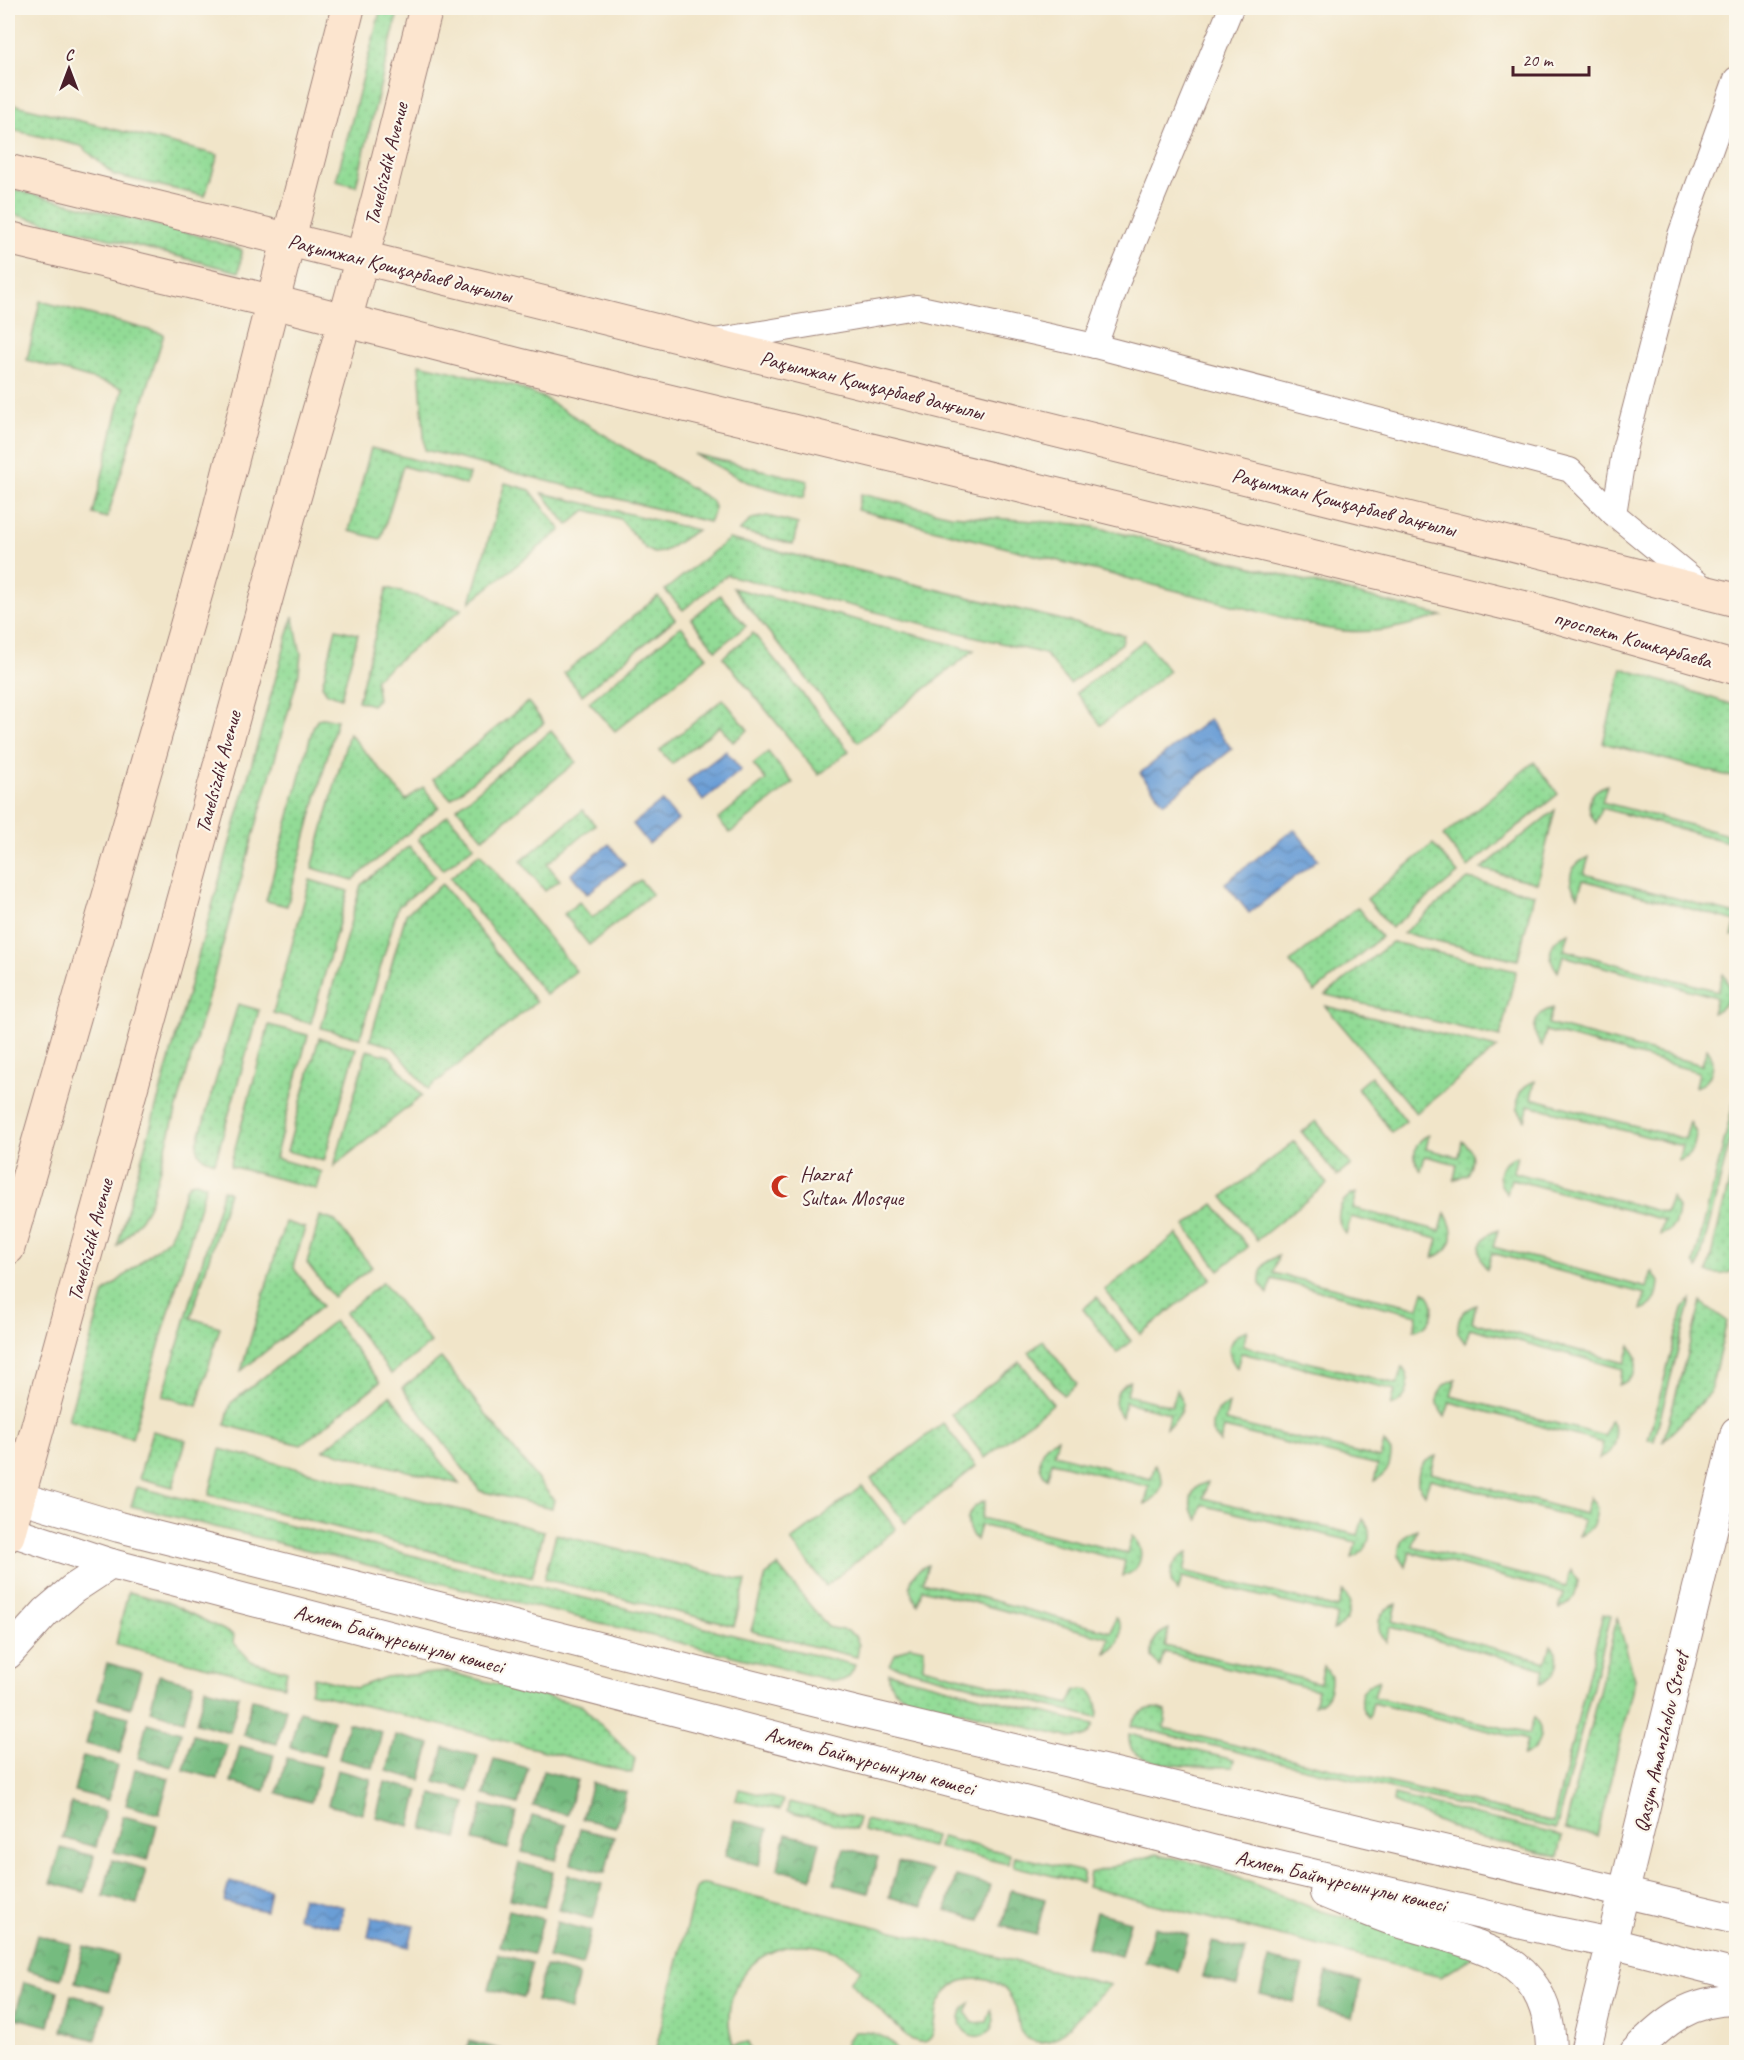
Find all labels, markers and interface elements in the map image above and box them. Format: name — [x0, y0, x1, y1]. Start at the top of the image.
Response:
north arrow — [39, 39, 99, 99]
scale bar — [1513, 39, 1590, 77]
text: С — [65, 45, 75, 65]
text: 20 m — [1522, 49, 1555, 71]
street label: Tauelsizdik Avenue — [358, 99, 414, 228]
street label: Рақымжан Қошқарбаев даңғылы — [285, 228, 517, 309]
street label: Рақымжан Қошқарбаев даңғылы — [757, 345, 989, 426]
street label: Рақымжан Қошқарбаев даңғылы — [1229, 462, 1461, 543]
street label: проспект Кошкарбаева — [1551, 604, 1717, 674]
street label: Tauelsizdik Avenue — [189, 707, 247, 836]
place label: Hazrat Sultan Mosque — [800, 1161, 905, 1211]
mosque icon: Hazrat Sultan Mosque — [769, 1173, 795, 1199]
street label: Tauelsizdik Avenue — [61, 1175, 119, 1304]
street label: Ахмет Байтұрсынұлы көшесі — [292, 1599, 509, 1680]
street label: Qasym Amanzholov Street — [1628, 1646, 1695, 1835]
street label: Ахмет Байтұрсынұлы көшесі — [763, 1721, 980, 1802]
street label: Ахмет Байтұрсынұлы көшесі — [1233, 1844, 1452, 1919]

